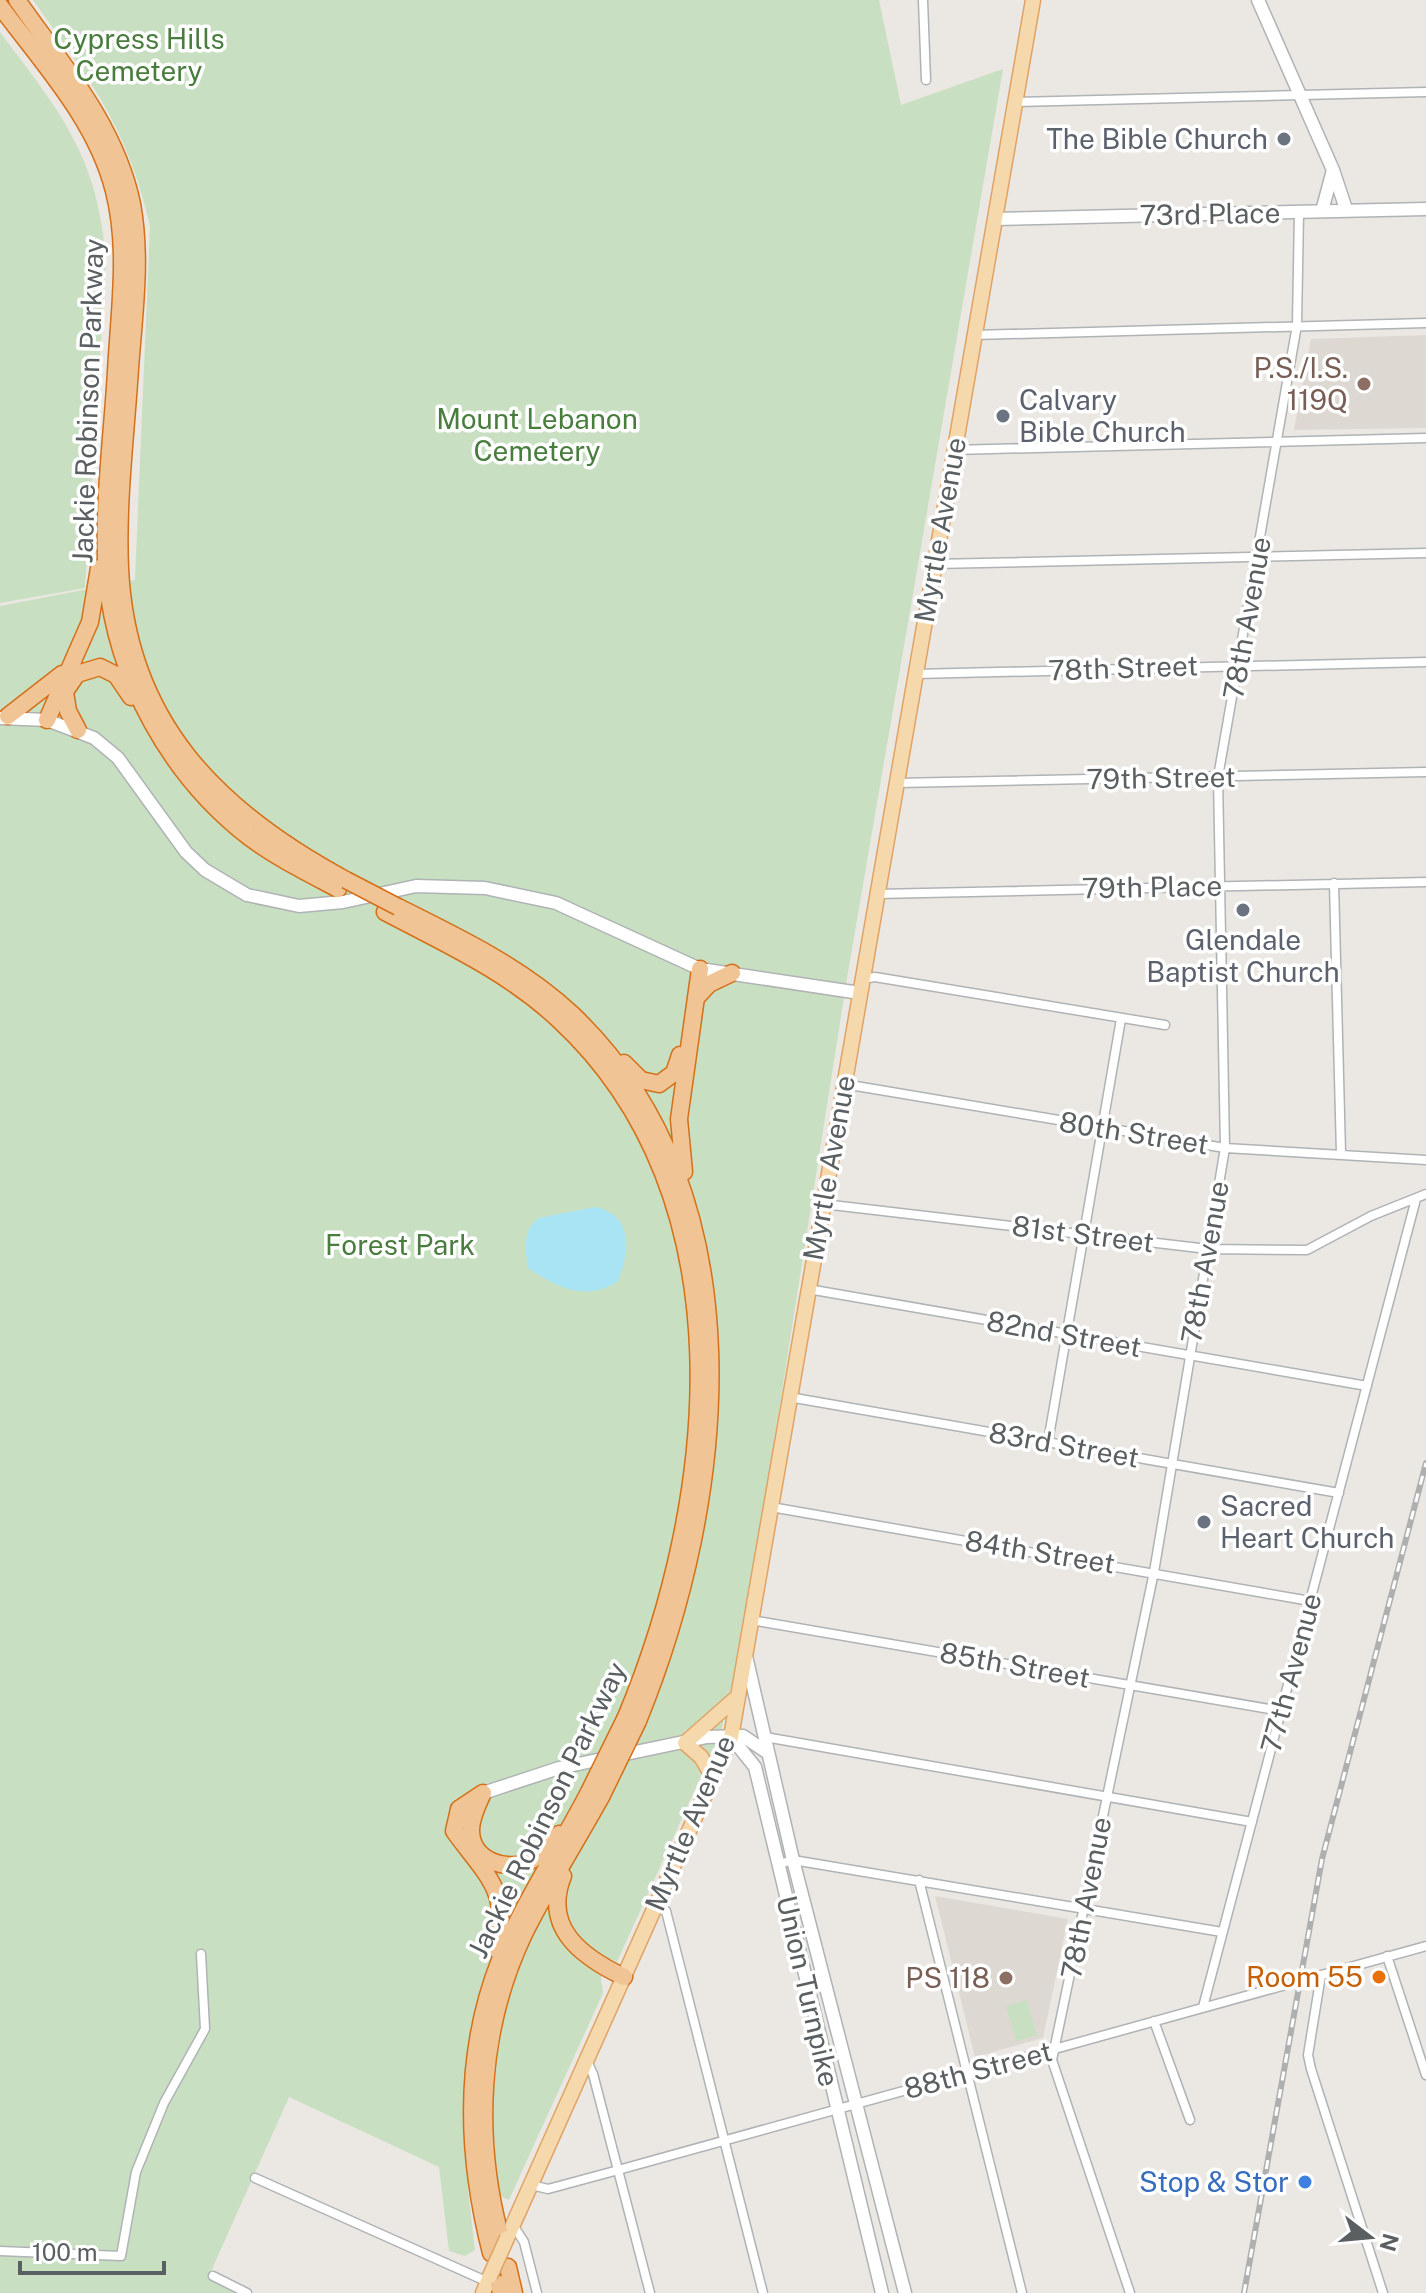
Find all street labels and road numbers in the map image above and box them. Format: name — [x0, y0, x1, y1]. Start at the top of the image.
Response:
street label: 73rd Place — [1139, 196, 1281, 231]
street label: Jackie Robinson Parkway — [65, 238, 110, 564]
street label: Myrtle Avenue — [907, 435, 972, 625]
street label: 78th Avenue — [1216, 534, 1277, 702]
street label: 78th Street — [1047, 648, 1199, 687]
street label: 79th Street — [1086, 760, 1236, 795]
street label: 79th Place — [1082, 869, 1222, 904]
street label: Myrtle Avenue — [796, 1073, 861, 1263]
street label: 80th Street — [1057, 1104, 1211, 1161]
street label: 78th Avenue — [1174, 1178, 1235, 1346]
street label: 81st Street — [1010, 1208, 1156, 1259]
street label: 82nd Street — [984, 1304, 1144, 1363]
street label: 83rd Street — [987, 1415, 1142, 1474]
street label: 84th Street — [963, 1523, 1117, 1580]
street label: 77th Avenue — [1253, 1589, 1328, 1756]
street label: 85th Street — [938, 1635, 1093, 1694]
street label: Jackie Robinson Parkway — [460, 1656, 633, 1963]
street label: Myrtle Avenue — [638, 1730, 741, 1916]
street label: 78th Avenue — [1054, 1814, 1117, 1982]
street label: Union Turnpike — [770, 1892, 846, 2090]
street label: 88th Street — [900, 2034, 1055, 2105]

